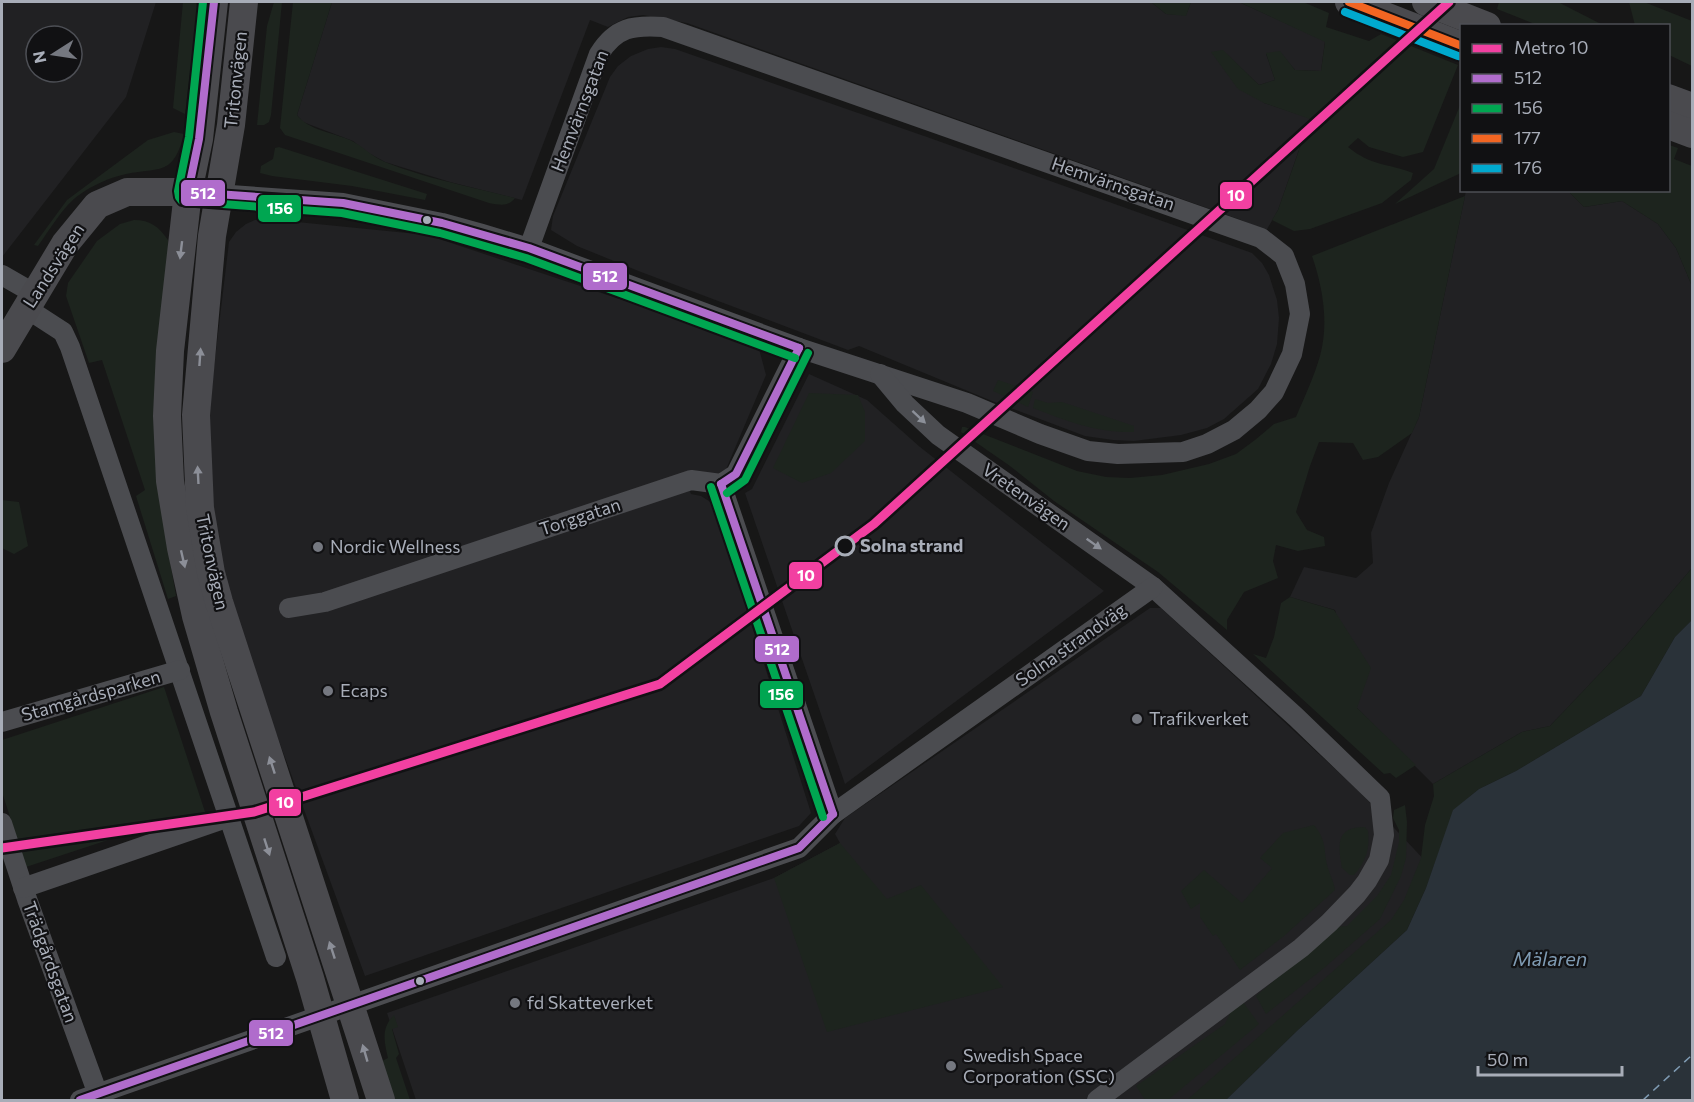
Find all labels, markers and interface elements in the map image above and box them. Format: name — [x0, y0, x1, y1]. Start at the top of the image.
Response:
north arrow — [24, 24, 84, 84]
legend — [1460, 24, 1670, 192]
street label: Tritonvägen — [219, 30, 251, 130]
text: Metro 10 — [1514, 36, 1588, 58]
street label: Hemvärnsgatan — [546, 47, 612, 175]
text: N — [28, 49, 49, 65]
text: 512 — [1514, 66, 1542, 88]
text: 156 — [1514, 96, 1543, 118]
text: 177 — [1514, 126, 1541, 148]
street label: Hemvärnsgatan — [1049, 152, 1178, 214]
text: 176 — [1514, 156, 1542, 178]
line badge: 512 — [180, 179, 226, 207]
line badge: 10 — [1219, 181, 1253, 210]
text: 512 — [190, 183, 216, 202]
text: 10 — [1227, 185, 1245, 204]
line badge: 156 — [257, 194, 302, 223]
text: 156 — [267, 198, 293, 217]
unlabelled marker — [421, 214, 433, 226]
street label: Landsvägen — [18, 219, 89, 312]
one-way arrow — [177, 240, 186, 259]
line badge: 512 — [582, 262, 628, 291]
text: 512 — [592, 266, 618, 285]
one-way arrow — [195, 347, 205, 366]
one-way arrow — [911, 410, 926, 423]
street label: Vretenvägen — [978, 458, 1075, 535]
one-way arrow — [194, 466, 203, 485]
street label: Torggatan — [536, 493, 623, 539]
street label: Tritonvägen — [192, 512, 234, 612]
place label: Solna strand — [860, 534, 963, 556]
place label: Nordic Wellness — [330, 535, 460, 557]
marker: Solna strand — [835, 536, 855, 556]
one-way arrow — [1085, 538, 1101, 550]
marker: Nordic Wellness — [311, 540, 325, 554]
one-way arrow — [179, 550, 188, 569]
line badge: 10 — [788, 561, 823, 590]
text: 10 — [797, 565, 815, 584]
street label: Solna strandväg — [1011, 598, 1130, 690]
line badge: 512 — [754, 635, 800, 663]
text: 512 — [764, 639, 790, 658]
street label: Stamgårdsparken — [19, 665, 163, 725]
place label: Ecaps — [340, 679, 388, 701]
line badge: 156 — [759, 680, 804, 709]
marker: Ecaps — [321, 684, 335, 698]
text: 156 — [768, 684, 794, 703]
place label: Trafikverket — [1149, 707, 1249, 729]
marker: Trafikverket — [1130, 712, 1144, 726]
one-way arrow — [267, 756, 276, 774]
line badge: 10 — [268, 788, 302, 817]
text: 10 — [276, 792, 294, 811]
one-way arrow — [263, 838, 272, 856]
street label: Trädgårdsgatan — [19, 898, 83, 1025]
one-way arrow — [327, 941, 337, 959]
water label: Mälaren — [1513, 946, 1587, 970]
unlabelled marker — [414, 975, 426, 987]
place label: fd Skatteverket — [527, 991, 653, 1013]
marker: fd Skatteverket — [508, 996, 522, 1010]
line badge: 512 — [248, 1019, 294, 1047]
text: 512 — [258, 1023, 284, 1042]
scale bar — [1478, 1039, 1622, 1077]
one-way arrow — [360, 1044, 369, 1062]
place label: Swedish Space Corporation (SSC) — [963, 1044, 1115, 1087]
text: 50 m — [1487, 1048, 1528, 1070]
marker: Swedish Space Corporation (SSC) — [944, 1059, 958, 1073]

